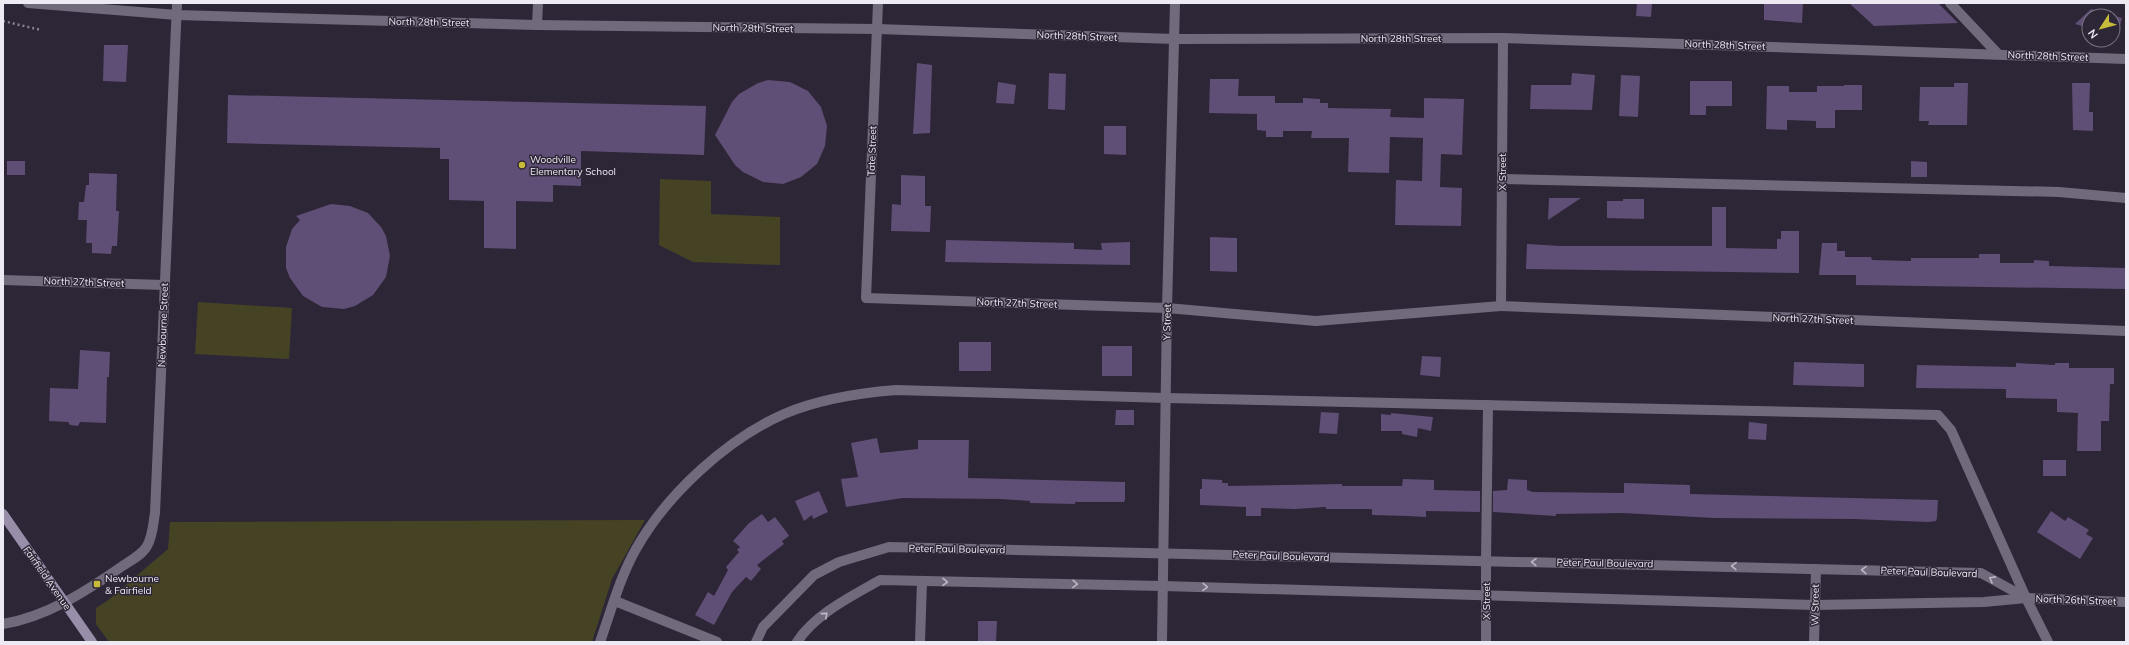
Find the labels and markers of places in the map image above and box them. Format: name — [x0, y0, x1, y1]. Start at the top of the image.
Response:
place label: Woodville Elementary School — [530, 153, 616, 178]
marker: Woodville Elementary School — [517, 160, 527, 170]
place label: Newbourne & Fairfield — [105, 572, 159, 597]
marker: Newbourne & Fairfield — [92, 579, 102, 589]

